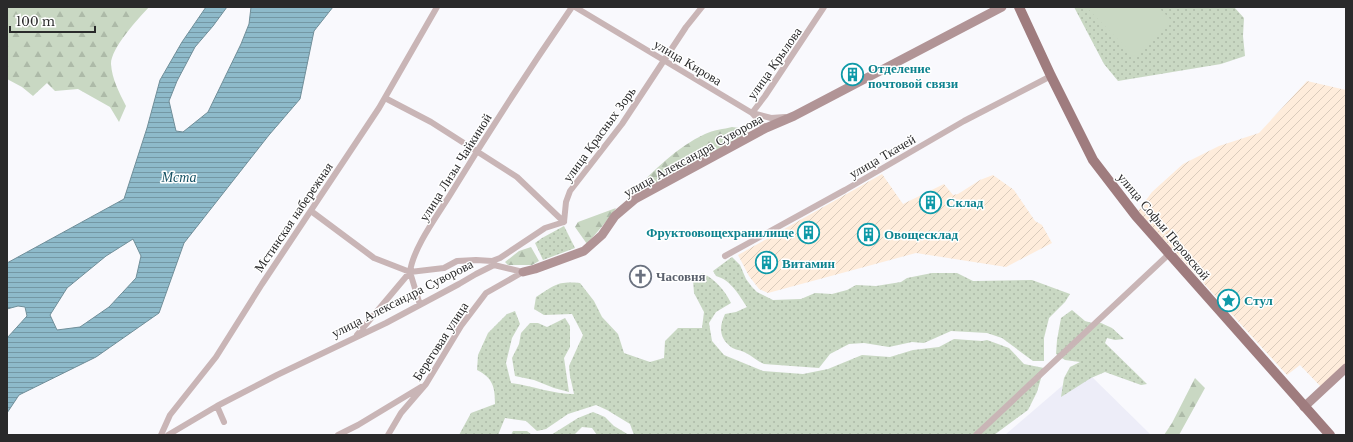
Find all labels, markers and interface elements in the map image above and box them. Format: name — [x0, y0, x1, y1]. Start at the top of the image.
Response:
scale bar — [10, 8, 95, 34]
text: 100 m — [16, 14, 55, 29]
street label: улица Крылова — [743, 24, 806, 103]
street label: улица Кирова — [651, 36, 725, 89]
place label: Отделение почтовой связи — [868, 60, 959, 92]
building icon: Отделение почтовой связи — [839, 62, 865, 88]
street label: улица Красных Зорь — [559, 83, 640, 185]
street label: улица Лизы Чайкиной — [415, 110, 496, 224]
street label: улица Александра Суворова — [621, 110, 766, 201]
street label: улица Ткачей — [846, 131, 919, 182]
street label: Мстинская набережная — [250, 159, 337, 276]
water label: Мста — [161, 168, 196, 186]
street label: улица Софьи Перовской — [1114, 169, 1214, 284]
building icon: Склад — [917, 189, 943, 215]
place label: Склад — [946, 194, 984, 211]
building icon: Фруктоовощехранилище — [796, 219, 822, 245]
building icon: Овощесклад — [856, 221, 882, 247]
place label: Фруктоовощехранилище — [646, 224, 794, 241]
place label: Овощесклад — [884, 226, 959, 243]
building icon: Витамин — [754, 250, 780, 276]
street label: улица Александра Суворова — [328, 255, 476, 342]
place label: Витамин — [782, 255, 836, 272]
church icon: Часовня — [628, 263, 654, 289]
place label: Часовня — [656, 268, 706, 285]
place icon: Стул — [1215, 287, 1241, 313]
place label: Стул — [1244, 292, 1273, 309]
street label: Береговая улица — [409, 298, 472, 384]

